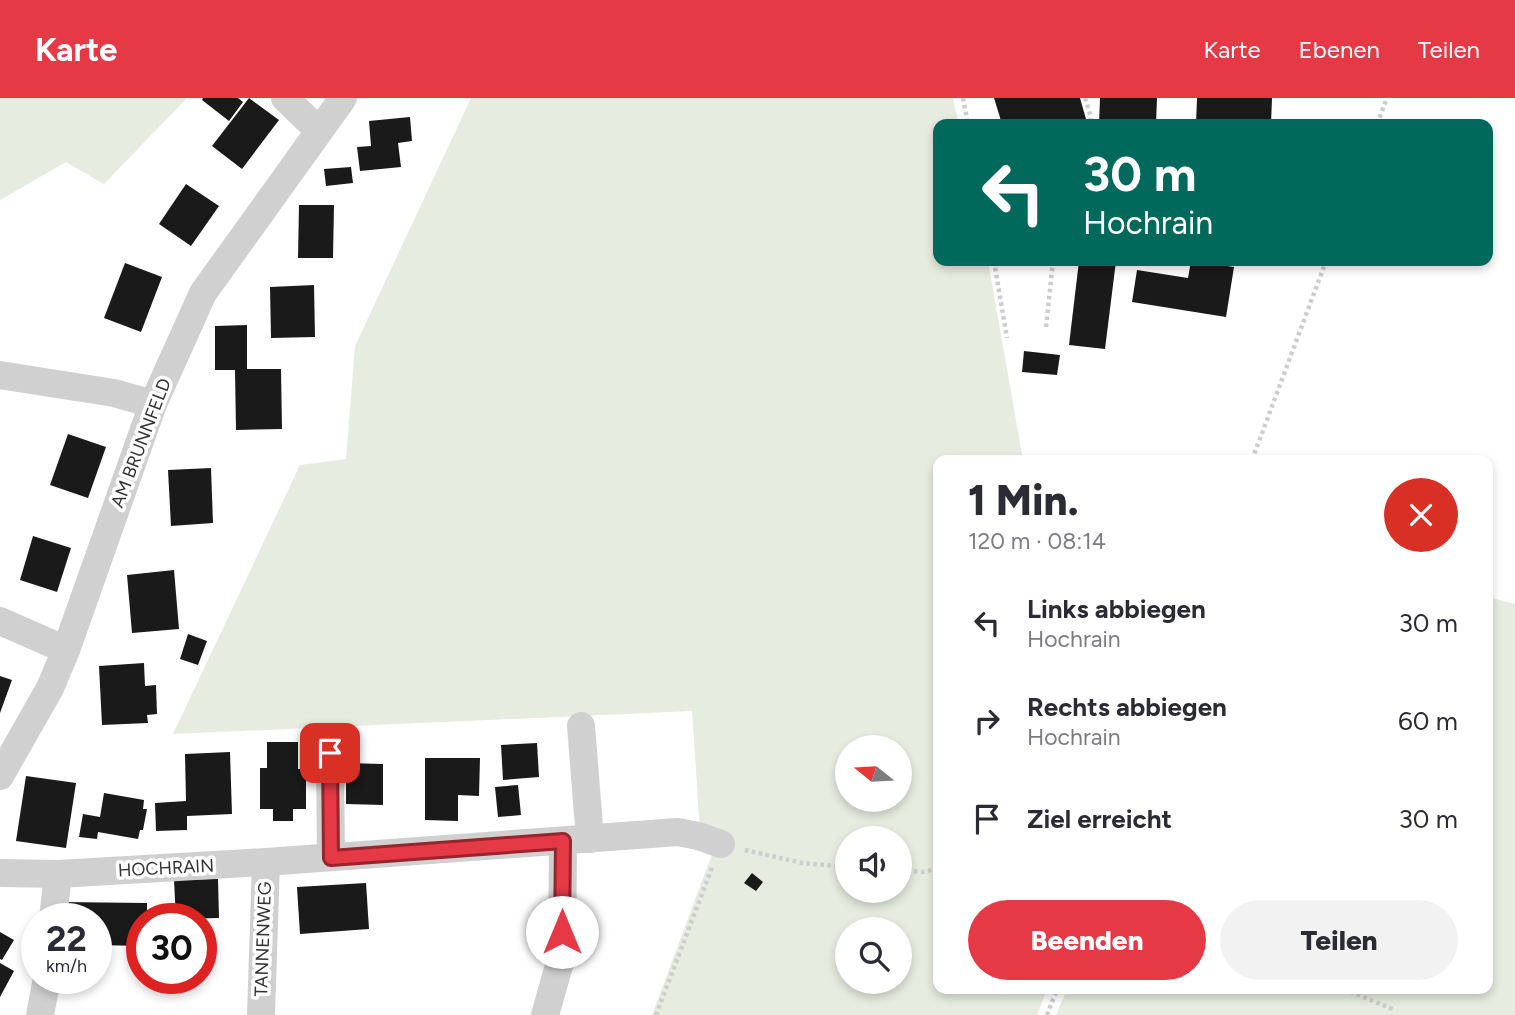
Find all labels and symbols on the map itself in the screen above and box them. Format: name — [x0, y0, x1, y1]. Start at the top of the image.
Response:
street label: AM BRUNNFELD — [106, 375, 176, 511]
pin — [300, 723, 360, 783]
north arrow — [835, 735, 912, 812]
street label: HOCHRAIN — [117, 854, 215, 882]
street label: TANNENWEG — [250, 881, 276, 997]
position arrow — [525, 895, 599, 969]
speed limit sign: 30 — [126, 903, 217, 994]

